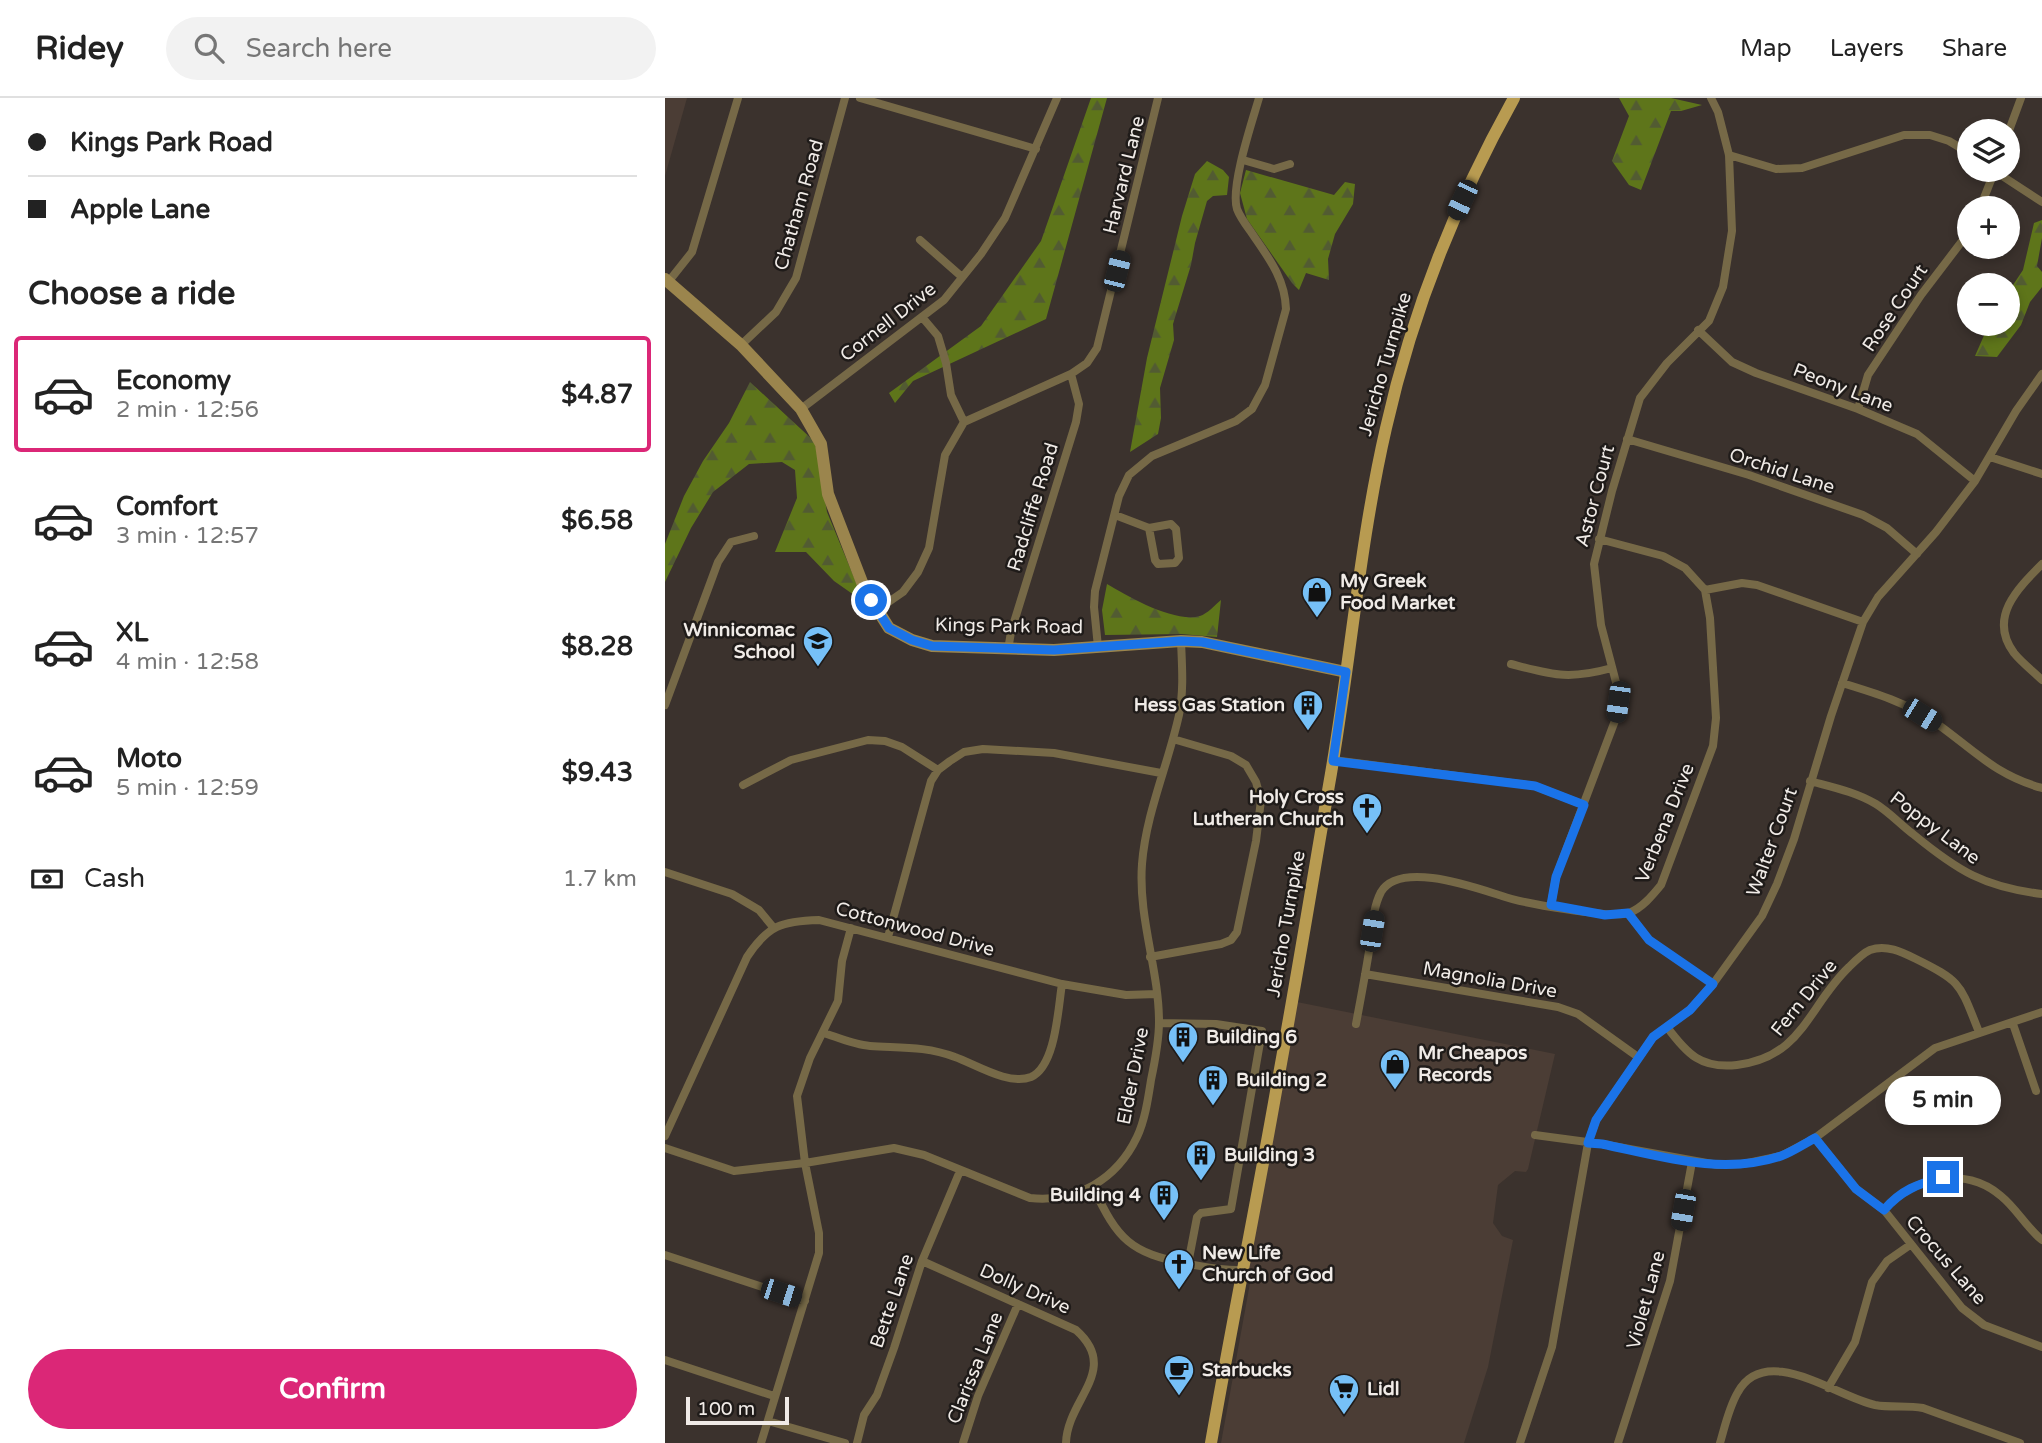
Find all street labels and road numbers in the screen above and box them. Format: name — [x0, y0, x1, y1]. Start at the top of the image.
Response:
street label: Harvard Lane — [1099, 114, 1149, 236]
street label: Chatham Road — [770, 137, 828, 273]
street label: Rose Court — [1858, 260, 1932, 356]
street label: Cornell Drive — [836, 278, 940, 366]
street label: Jericho Turnpike — [1354, 290, 1416, 438]
street label: Peony Lane — [1790, 359, 1896, 417]
street label: Radcliffe Road — [1003, 440, 1063, 574]
street label: Astor Court — [1571, 443, 1619, 549]
street label: Orchid Lane — [1727, 444, 1837, 498]
street label: Kings Park Road — [935, 614, 1083, 638]
street label: Verbena Drive — [1631, 760, 1699, 886]
street label: Walter Court — [1742, 784, 1802, 900]
street label: Poppy Lane — [1886, 787, 1984, 869]
street label: Jericho Turnpike — [1262, 849, 1310, 999]
street label: Cottonwood Drive — [833, 897, 997, 961]
street label: Fern Drive — [1766, 955, 1842, 1041]
street label: Magnolia Drive — [1421, 957, 1559, 1003]
street label: Elder Drive — [1113, 1025, 1153, 1127]
street label: Crocus Lane — [1901, 1211, 1991, 1309]
street label: Violet Lane — [1622, 1248, 1670, 1352]
street label: Bette Lane — [866, 1251, 918, 1351]
street label: Dolly Drive — [976, 1259, 1074, 1319]
street label: Clarissa Lane — [943, 1309, 1007, 1427]

